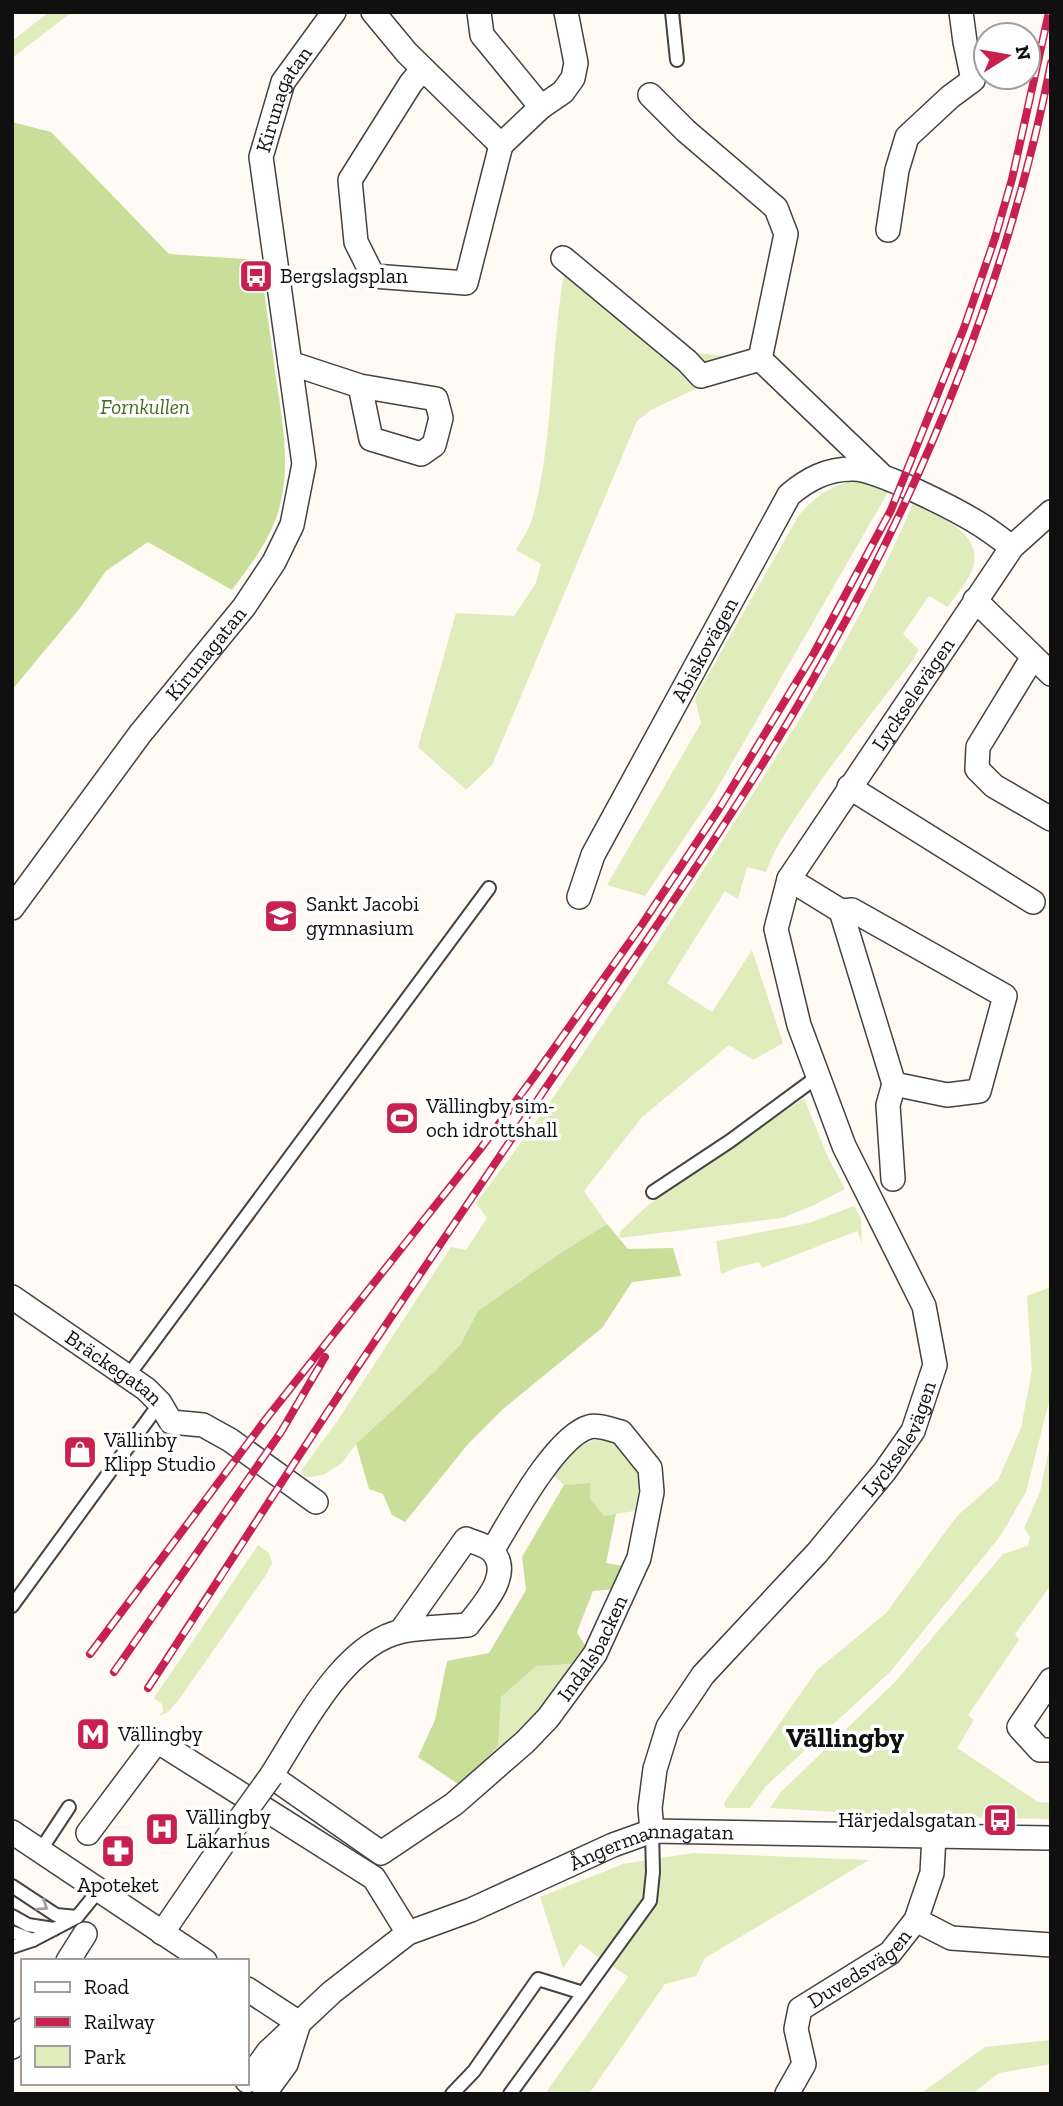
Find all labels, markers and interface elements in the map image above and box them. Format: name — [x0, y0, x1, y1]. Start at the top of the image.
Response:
north arrow — [972, 21, 1042, 91]
street label: Kirunagatan — [250, 41, 317, 155]
text: N — [1011, 44, 1036, 62]
bus stop icon: Bergslagsplan — [237, 257, 275, 295]
place label: Bergslagsplan — [280, 263, 408, 288]
park label: Fornkullen — [100, 394, 190, 419]
street label: Abiskovägen — [666, 593, 743, 706]
street label: Kirunagatan — [160, 601, 251, 705]
street label: Lyckselevägen — [866, 633, 959, 755]
place label: Sankt Jacobi gymnasium — [306, 891, 419, 940]
school or university icon: Sankt Jacobi gymnasium — [262, 897, 300, 935]
place label: Vällingby sim- och idrottshall — [425, 1093, 558, 1142]
sports icon: Vällingby sim- och idrottshall — [383, 1099, 421, 1137]
street label: Bräckegatan — [61, 1324, 168, 1410]
street label: Lyckselevägen — [856, 1378, 941, 1501]
place label: Vällinby Klipp Studio — [103, 1427, 216, 1476]
shop icon: Vällinby Klipp Studio — [61, 1433, 99, 1471]
street label: Indalsbacken — [552, 1591, 632, 1706]
metro station icon: Vällingby — [74, 1715, 112, 1753]
place label: Vällingby — [117, 1721, 203, 1746]
district label: Vällingby — [786, 1721, 904, 1754]
bus stop icon: Härjedalsgatan — [981, 1801, 1019, 1839]
place label: Vällingby Läkarhus — [185, 1804, 271, 1853]
place label: Härjedalsgatan — [838, 1807, 976, 1833]
hospital icon: Vällingby Läkarhus — [143, 1810, 181, 1848]
street label: Ångermannagatan — [565, 1818, 734, 1875]
pharmacy icon: Apoteket — [99, 1832, 137, 1870]
place label: Apoteket — [77, 1872, 159, 1897]
one-way arrow — [35, 1898, 48, 1911]
street label: Duvedsvägen — [803, 1924, 916, 2013]
legend — [21, 1959, 248, 2085]
text: Road — [84, 1974, 130, 1999]
text: Railway — [84, 2009, 155, 2034]
text: Park — [84, 2044, 126, 2069]

